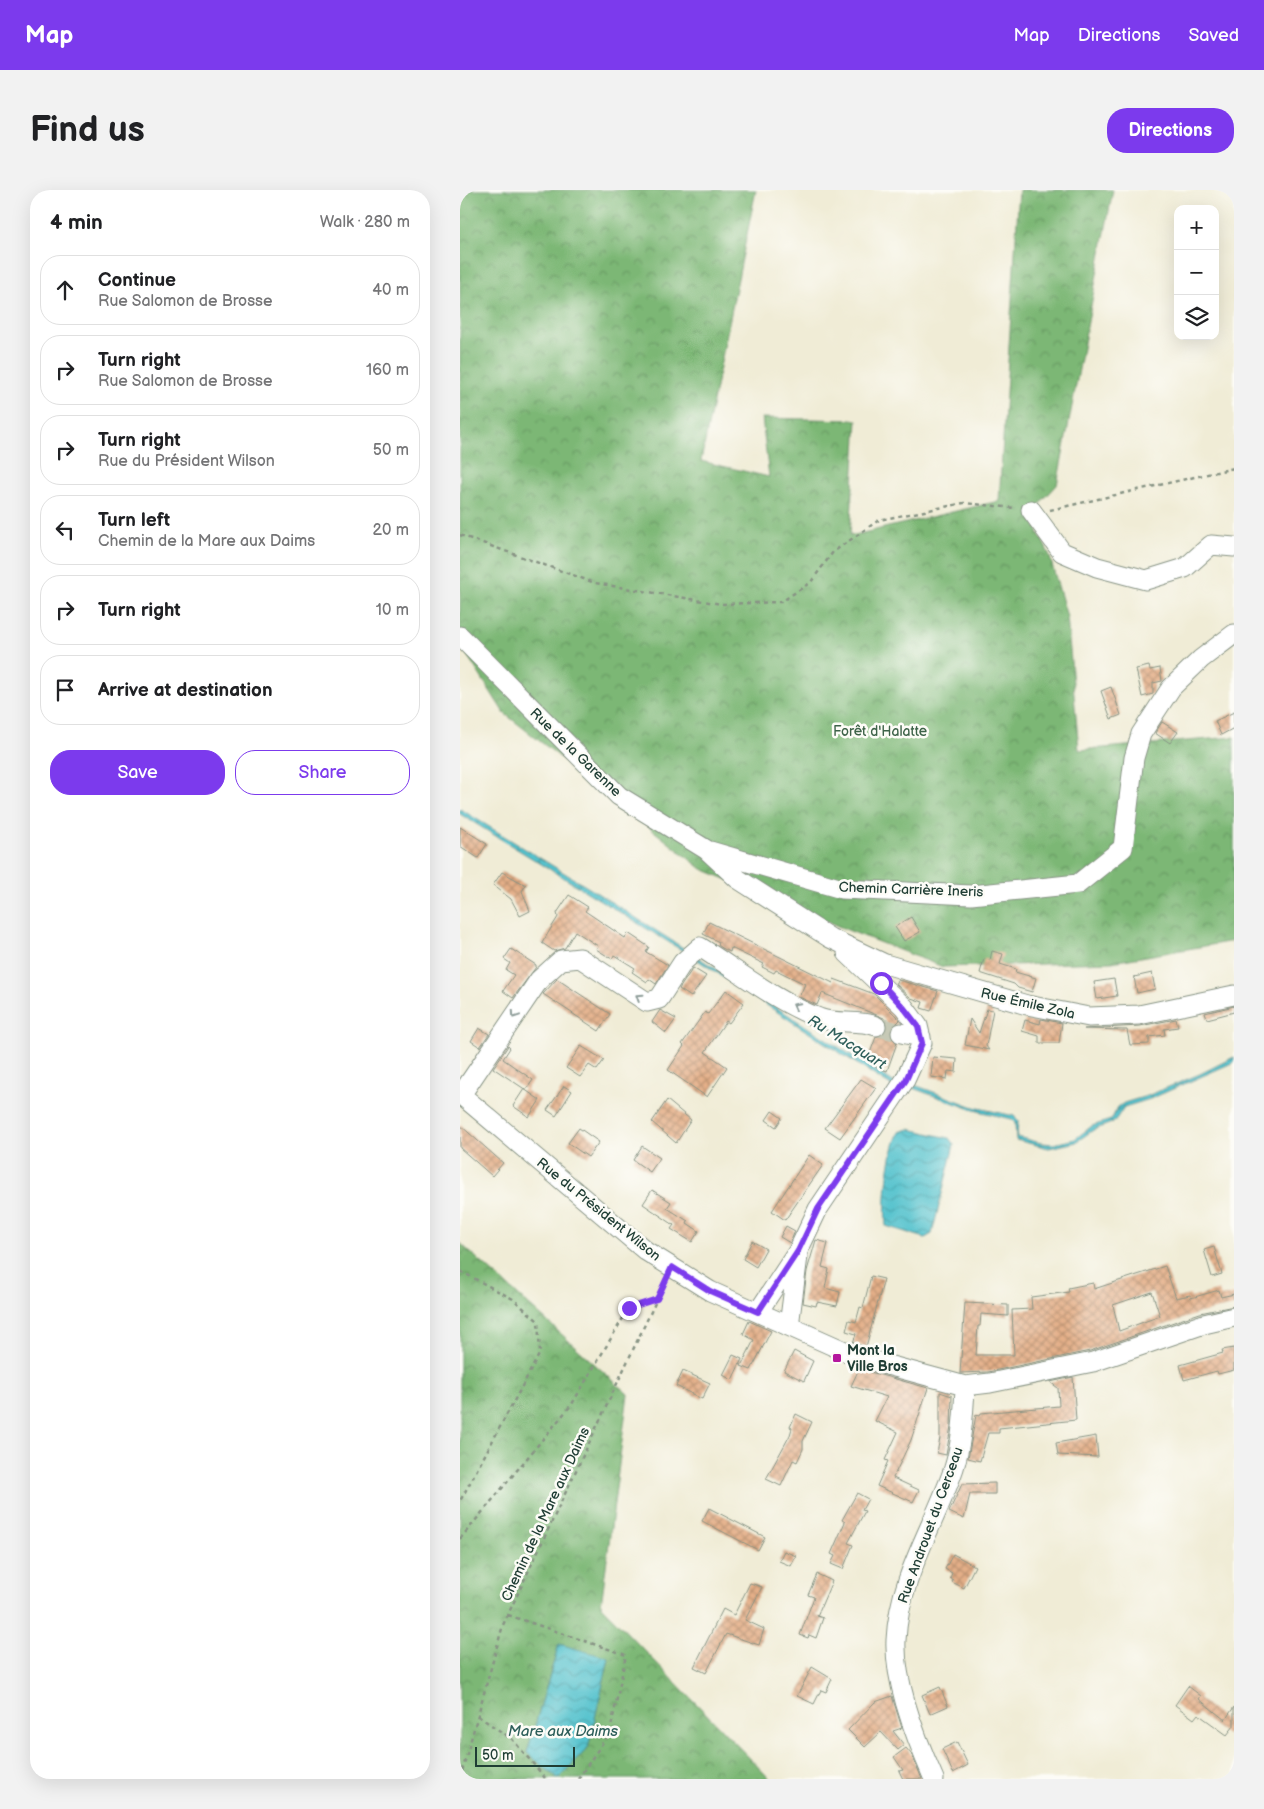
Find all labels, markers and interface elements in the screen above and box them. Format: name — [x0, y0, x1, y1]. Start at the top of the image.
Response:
text: Map — [25, 21, 73, 50]
text: Map — [1014, 25, 1050, 46]
text: Directions — [1078, 25, 1160, 46]
text: Saved — [1188, 25, 1239, 46]
button: Directions — [1107, 108, 1234, 153]
text: Find us — [30, 109, 145, 152]
map controls — [1174, 205, 1219, 340]
button: + — [1174, 205, 1219, 250]
text: 4 min — [50, 210, 103, 235]
text: Walk · 280 m — [320, 213, 410, 232]
button: − — [1174, 250, 1219, 295]
text: Continue — [98, 269, 176, 292]
icon: ahead — [51, 276, 79, 304]
text: 40 m — [372, 281, 409, 300]
text: Rue Salomon de Brosse — [98, 292, 273, 311]
button: layers — [1174, 295, 1219, 340]
text: Turn right — [98, 349, 181, 372]
icon: right — [51, 356, 79, 384]
text: 160 m — [366, 361, 409, 380]
text: Rue Salomon de Brosse — [98, 372, 273, 391]
text: Turn right — [98, 429, 181, 452]
icon: right — [51, 436, 79, 464]
text: 50 m — [373, 441, 409, 460]
text: Rue du Président Wilson — [98, 452, 275, 471]
text: Turn left — [98, 509, 170, 532]
icon: left — [51, 516, 79, 544]
text: 20 m — [373, 521, 409, 540]
text: Chemin de la Mare aux Daims — [98, 532, 315, 551]
icon: right — [51, 596, 79, 624]
text: Turn right — [98, 599, 181, 622]
text: 10 m — [376, 601, 409, 620]
icon: arrive — [51, 676, 79, 704]
text: Arrive at destination — [98, 679, 273, 702]
street label: Rue de la Garenne — [526, 704, 625, 800]
park label: Forêt d'Halatte — [833, 723, 927, 740]
button: Save — [50, 750, 225, 795]
button: Share — [235, 750, 410, 795]
street label: Chemin Carrière Ineris — [838, 878, 984, 901]
route start — [870, 972, 893, 995]
street label: Rue Émile Zola — [979, 983, 1077, 1023]
one-way arrow — [636, 994, 645, 1003]
one-way arrow — [792, 1002, 801, 1012]
one-way arrow — [512, 1009, 521, 1019]
water label: Ru Macquart — [804, 1011, 890, 1074]
street label: Rue du Président Wilson — [533, 1154, 664, 1265]
route end — [618, 1297, 641, 1320]
place label: Mont la Ville Bros — [847, 1342, 908, 1375]
marker: Mont la Ville Bros — [831, 1352, 843, 1364]
street label: Chemin de la Mare aux Daims — [498, 1424, 593, 1604]
street label: Rue Androuet du Cerceau — [894, 1445, 967, 1606]
water label: Mare aux Daims — [508, 1722, 618, 1741]
scale bar — [475, 1744, 575, 1767]
text: 50 m — [482, 1747, 514, 1764]

